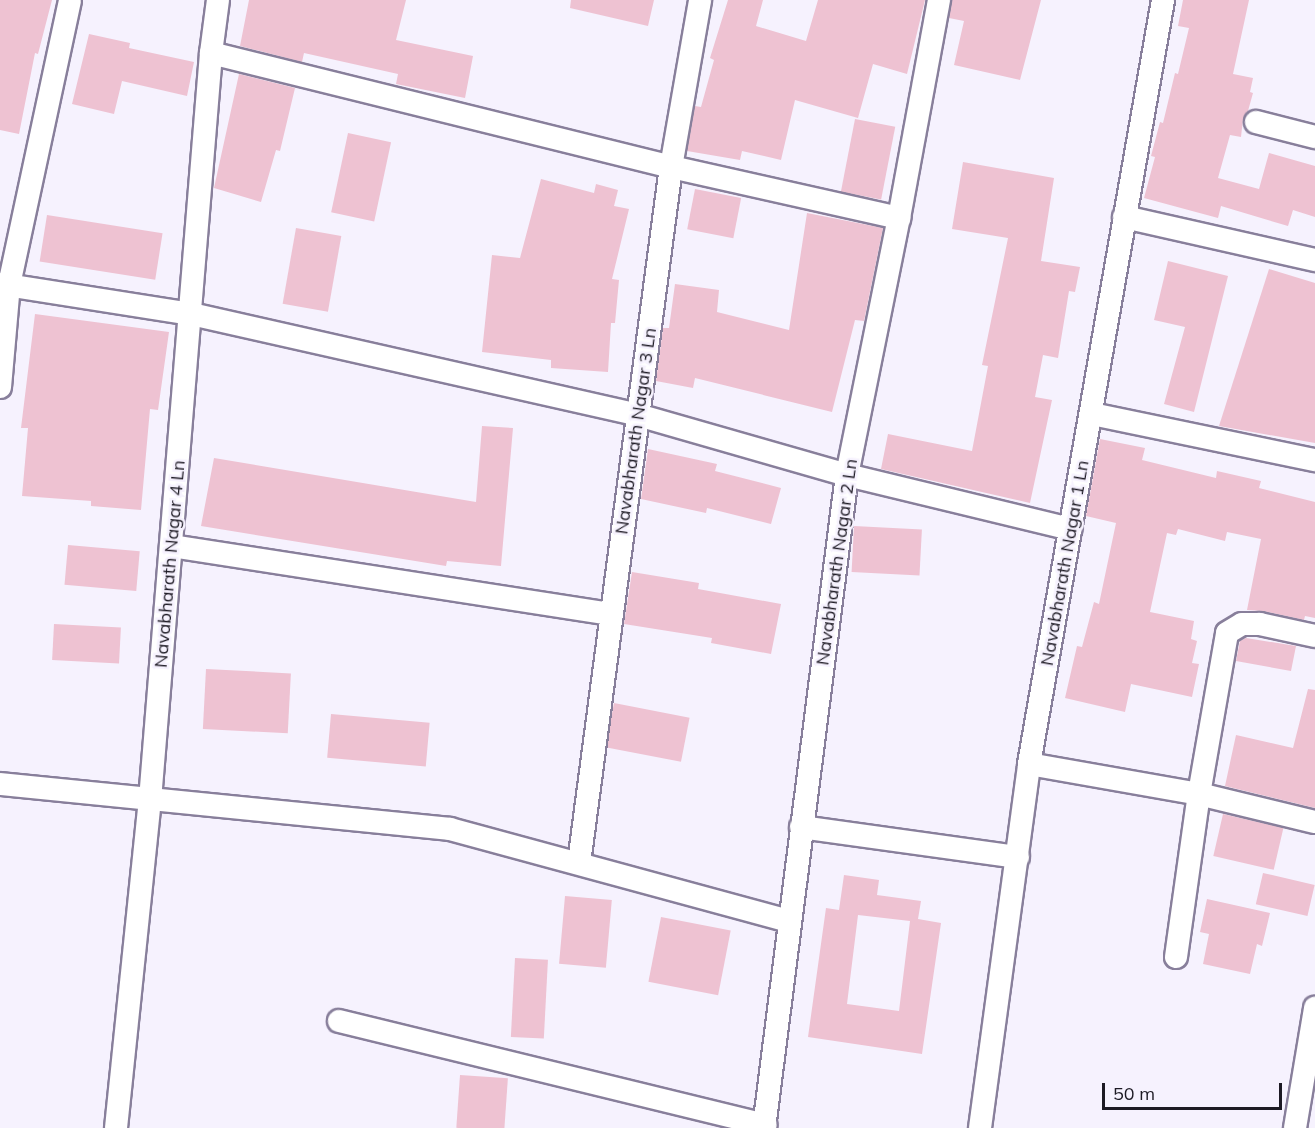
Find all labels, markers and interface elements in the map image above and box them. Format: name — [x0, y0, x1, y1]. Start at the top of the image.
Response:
street label: Navabharath Nagar 3 Ln — [611, 326, 661, 536]
street label: Navabharath Nagar 2 Ln — [812, 457, 862, 667]
street label: Navabharath Nagar 4 Ln — [150, 459, 190, 669]
street label: Navabharath Nagar 1 Ln — [1036, 459, 1094, 667]
scale bar — [1105, 1071, 1285, 1109]
text: 50 m — [1113, 1082, 1155, 1105]

